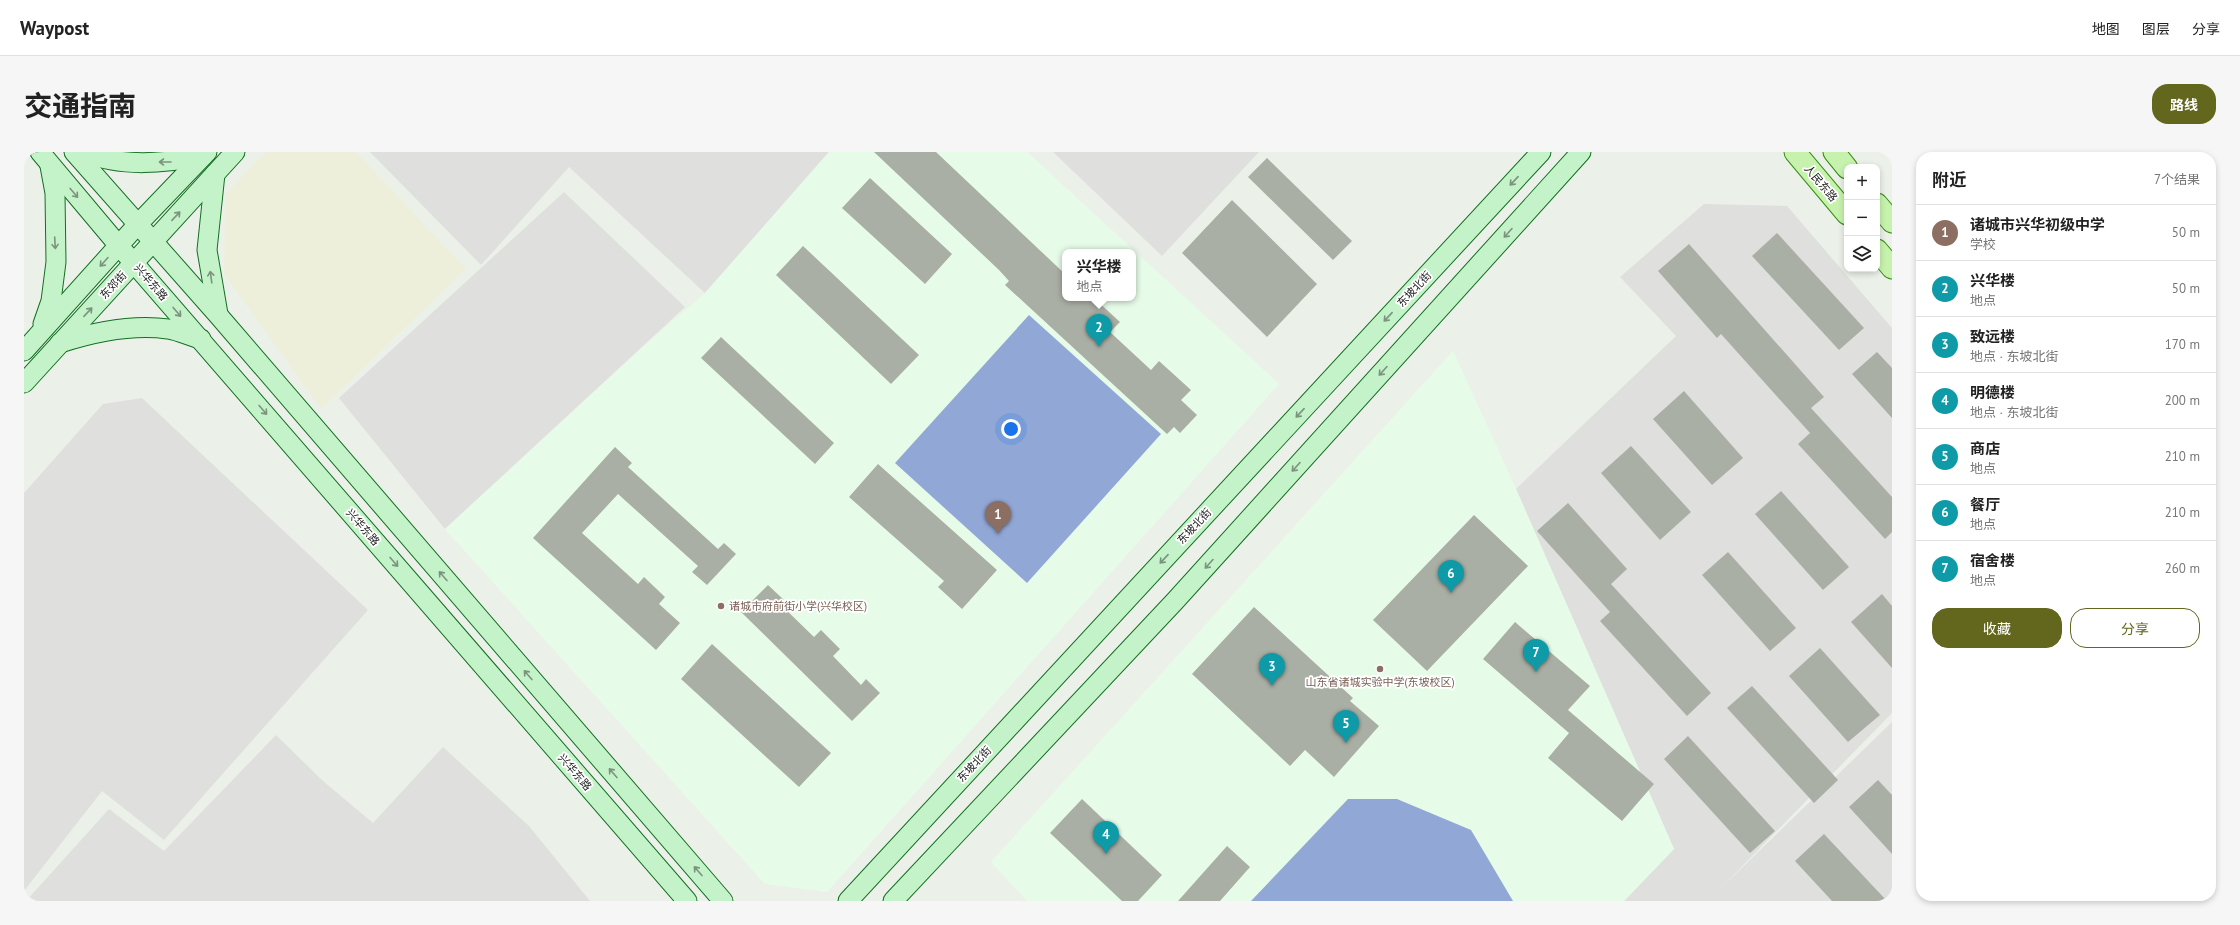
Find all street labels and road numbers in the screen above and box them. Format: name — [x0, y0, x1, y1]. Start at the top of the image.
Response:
street label: 人民东路 — [1801, 162, 1841, 204]
street label: 兴华东路 — [131, 261, 171, 303]
street label: 东郊街 — [97, 268, 129, 302]
street label: 东坡北街 — [1394, 268, 1434, 310]
street label: 东坡北街 — [1174, 505, 1214, 547]
street label: 兴华东路 — [343, 506, 383, 548]
street label: 东坡北街 — [954, 743, 994, 785]
street label: 兴华东路 — [555, 751, 595, 793]

